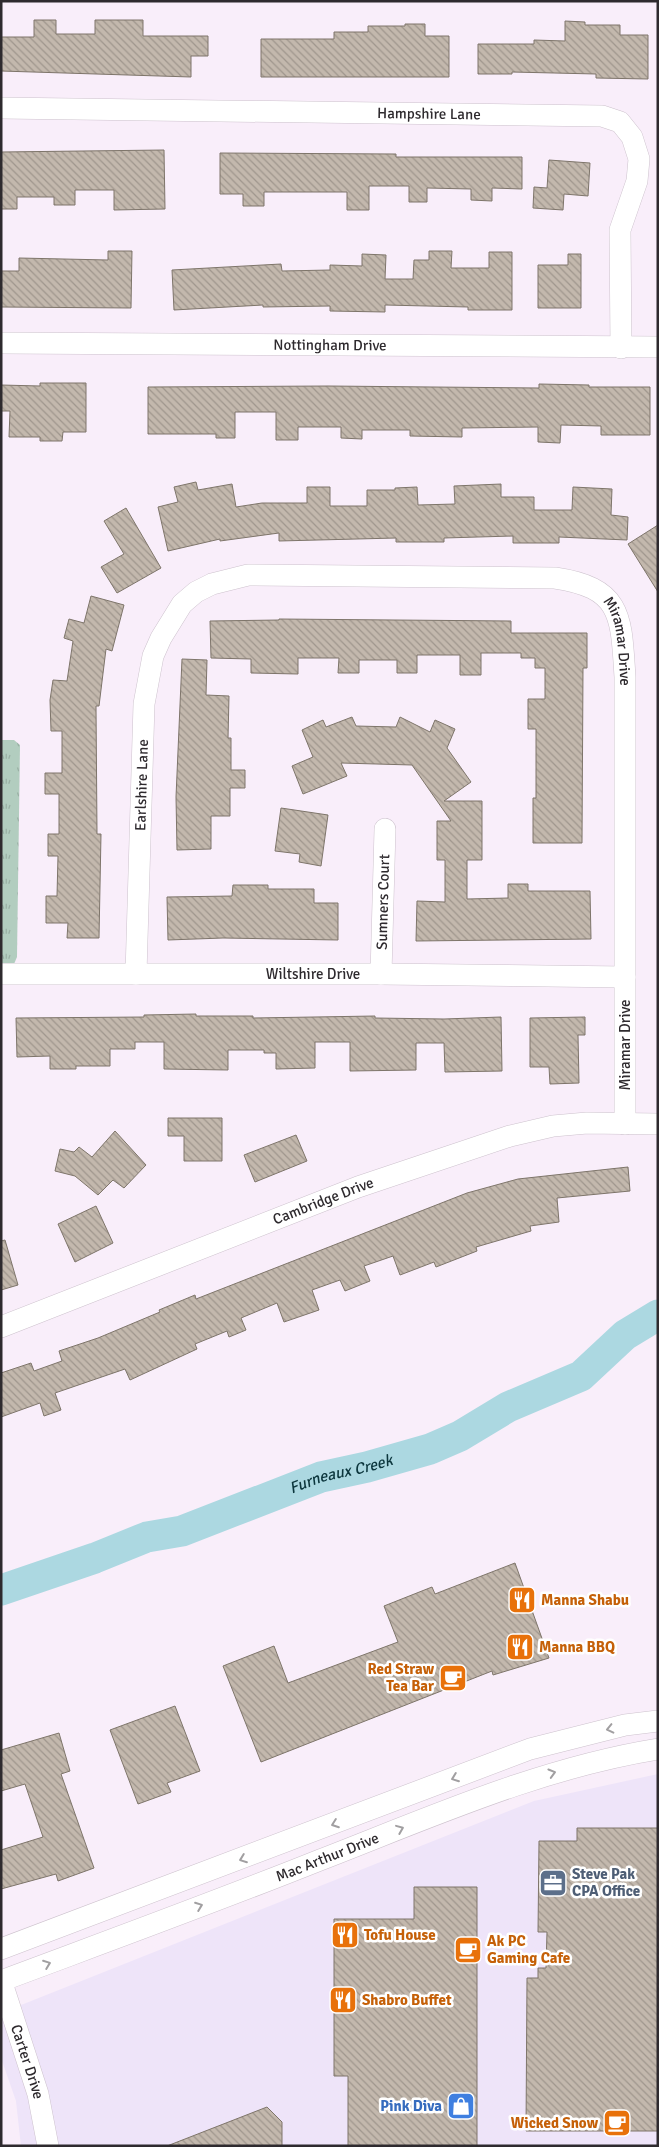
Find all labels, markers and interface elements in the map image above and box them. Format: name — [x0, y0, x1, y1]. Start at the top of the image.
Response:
street label: Hampshire Lane — [377, 104, 481, 123]
street label: Nottingham Drive — [273, 336, 387, 354]
street label: Miramar Drive — [600, 593, 634, 686]
street label: Earlshire Lane — [131, 739, 152, 831]
street label: Sumners Court — [373, 854, 393, 950]
street label: Wiltshire Drive — [266, 965, 360, 983]
street label: Miramar Drive — [616, 999, 634, 1091]
street label: Cambridge Drive — [270, 1173, 376, 1229]
water label: Furneaux Creek — [286, 1450, 397, 1498]
restaurant icon: Manna Shabu — [507, 1585, 537, 1615]
place label: Manna Shabu — [541, 1591, 629, 1609]
restaurant icon: Manna BBQ — [505, 1632, 535, 1662]
place label: Manna BBQ — [539, 1638, 615, 1656]
place label: Red Straw Tea Bar — [367, 1660, 435, 1695]
cafe icon: Red Straw Tea Bar — [438, 1663, 468, 1693]
one-way arrow — [605, 1723, 614, 1734]
one-way arrow — [548, 1768, 556, 1778]
one-way arrow — [451, 1772, 460, 1782]
one-way arrow — [331, 1818, 340, 1828]
one-way arrow — [395, 1825, 404, 1835]
street label: Mac Arthur Drive — [273, 1829, 381, 1886]
one-way arrow — [239, 1853, 247, 1863]
place label: Steve Pak CPA Office — [572, 1865, 640, 1900]
office icon: Steve Pak CPA Office — [538, 1868, 568, 1898]
one-way arrow — [195, 1902, 203, 1912]
restaurant icon: Tofu House — [330, 1920, 360, 1950]
place label: Tofu House — [364, 1926, 436, 1944]
place label: Ak PC Gaming Cafe — [487, 1932, 570, 1967]
cafe icon: Ak PC Gaming Cafe — [453, 1935, 483, 1965]
one-way arrow — [42, 1959, 51, 1970]
restaurant icon: Shabro Buffet — [328, 1985, 358, 2015]
place label: Shabro Buffet — [362, 1991, 452, 2009]
street label: Carter Drive — [7, 2022, 48, 2101]
shop icon: Pink Diva — [446, 2091, 476, 2121]
place label: Pink Diva — [380, 2097, 442, 2115]
cafe icon: Wicked Snow — [602, 2108, 632, 2138]
place label: Wicked Snow — [511, 2114, 599, 2132]

